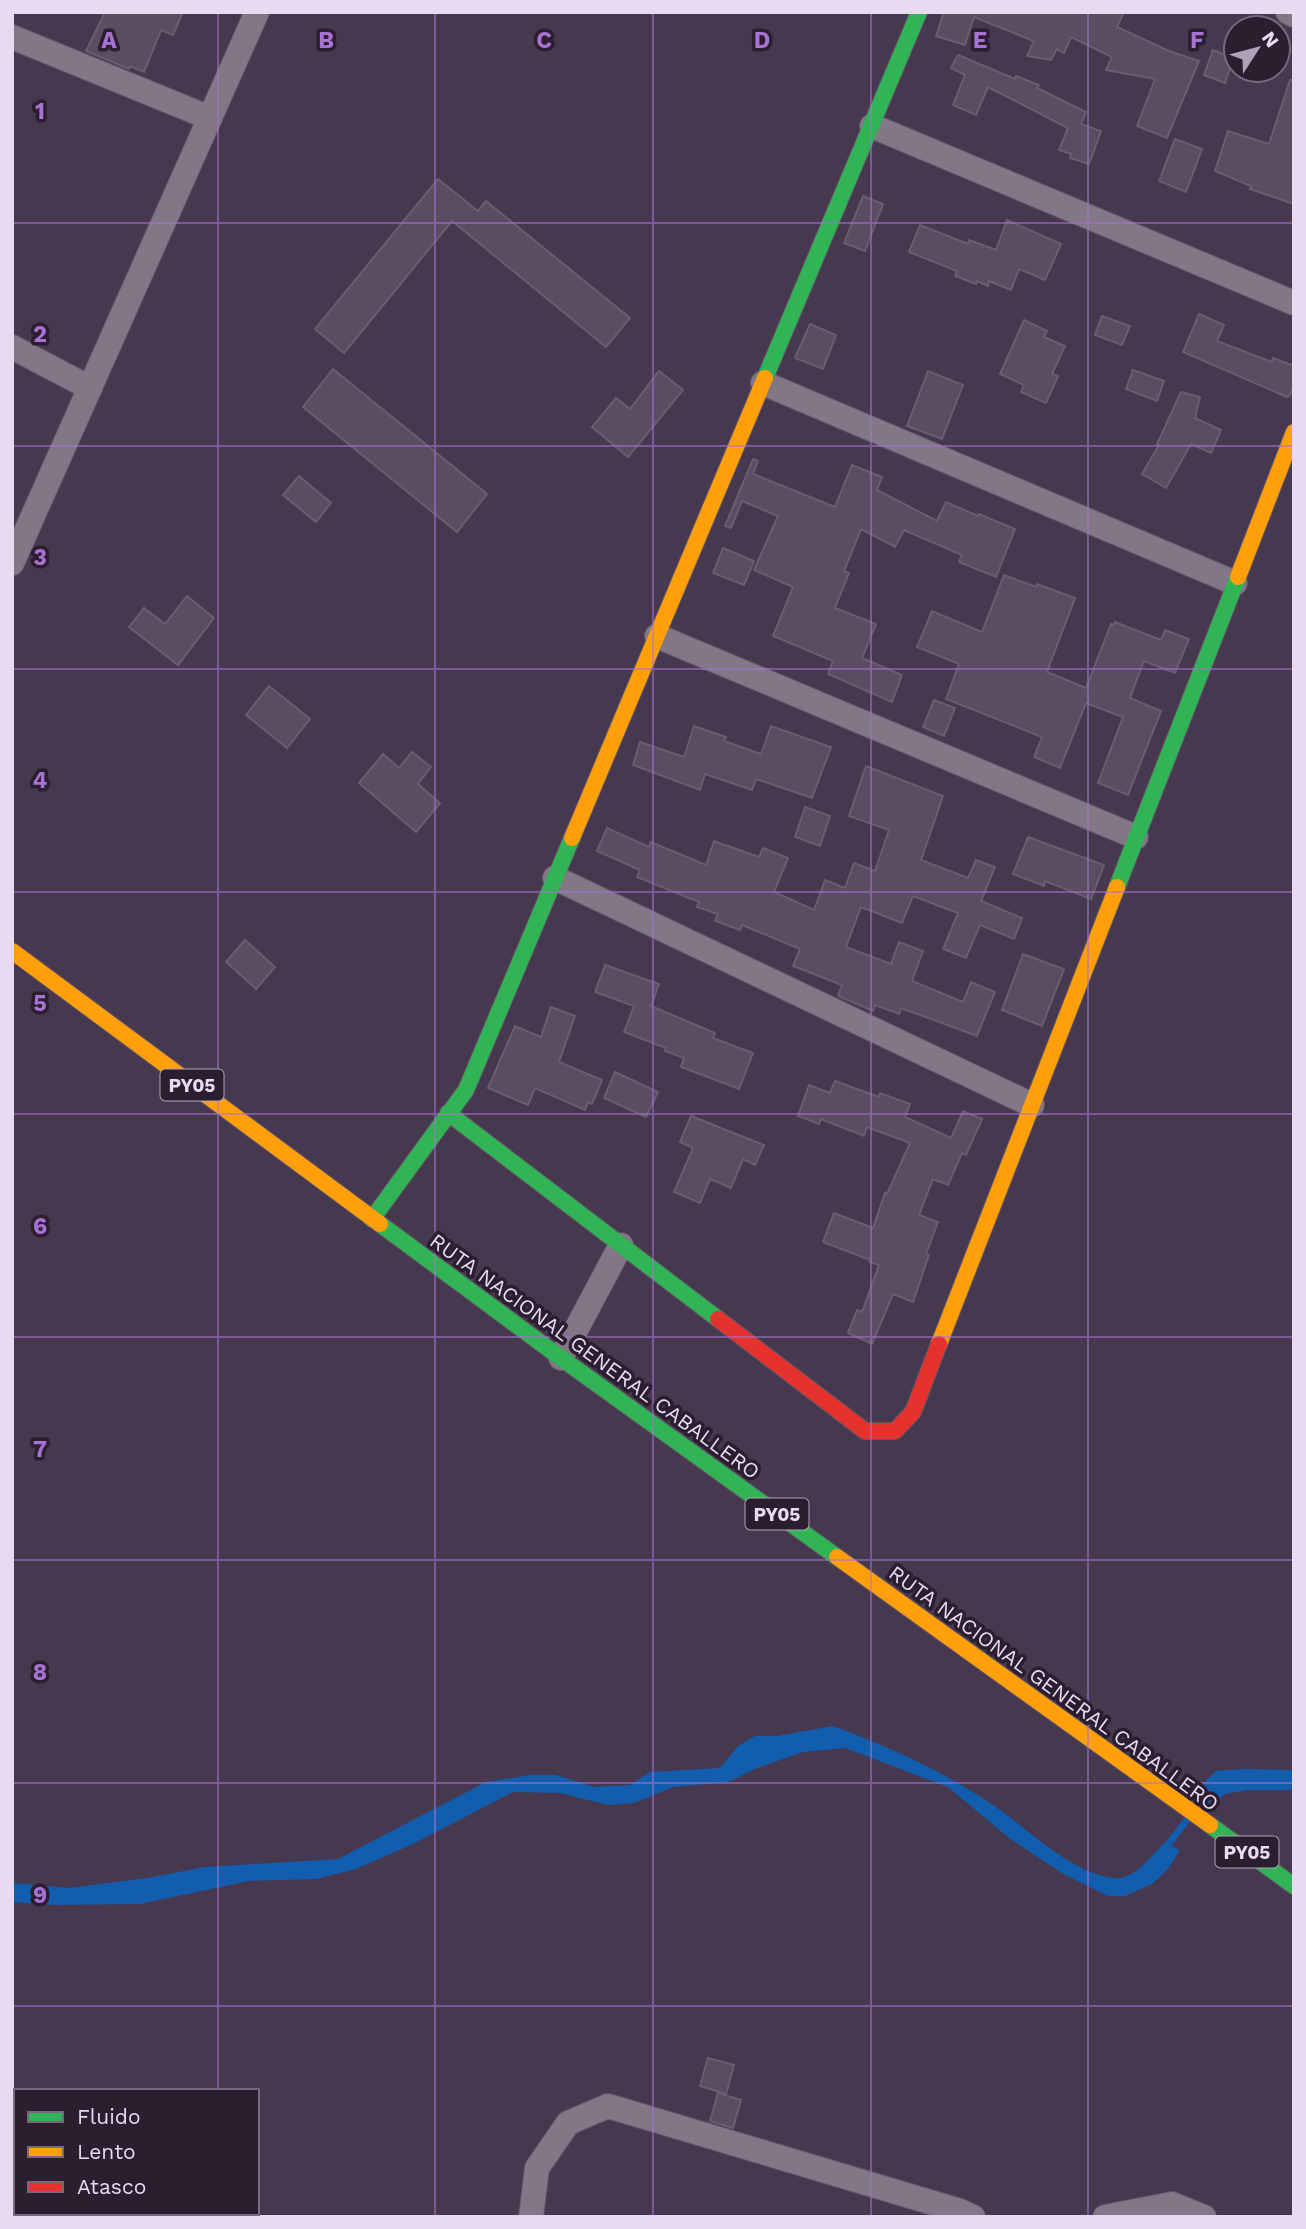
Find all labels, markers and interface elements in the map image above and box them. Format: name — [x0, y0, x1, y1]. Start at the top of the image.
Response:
north arrow — [1222, 14, 1292, 84]
text: A — [101, 27, 117, 54]
text: B — [318, 27, 334, 54]
text: C — [536, 27, 552, 54]
text: D — [754, 27, 770, 54]
text: E — [973, 27, 987, 54]
text: F — [1190, 27, 1204, 54]
text: N — [1257, 27, 1284, 52]
text: 1 — [35, 98, 45, 125]
text: 2 — [33, 321, 47, 348]
text: 3 — [33, 544, 47, 571]
text: 4 — [33, 767, 48, 794]
text: 5 — [33, 990, 47, 1017]
road number: PY05 — [160, 1070, 224, 1100]
text: 6 — [33, 1213, 47, 1240]
street label: RUTA NACIONAL GENERAL CABALLERO — [425, 1228, 765, 1484]
text: 7 — [33, 1436, 47, 1463]
road number: PY05 — [746, 1498, 808, 1530]
street label: RUTA NACIONAL GENERAL CABALLERO — [884, 1560, 1224, 1816]
text: 8 — [33, 1659, 47, 1686]
road number: PY05 — [1216, 1836, 1278, 1868]
text: 9 — [33, 1882, 47, 1909]
legend — [14, 2089, 259, 2215]
text: Fluido — [77, 2104, 141, 2129]
text: Lento — [77, 2139, 136, 2164]
text: Atasco — [77, 2174, 146, 2199]

